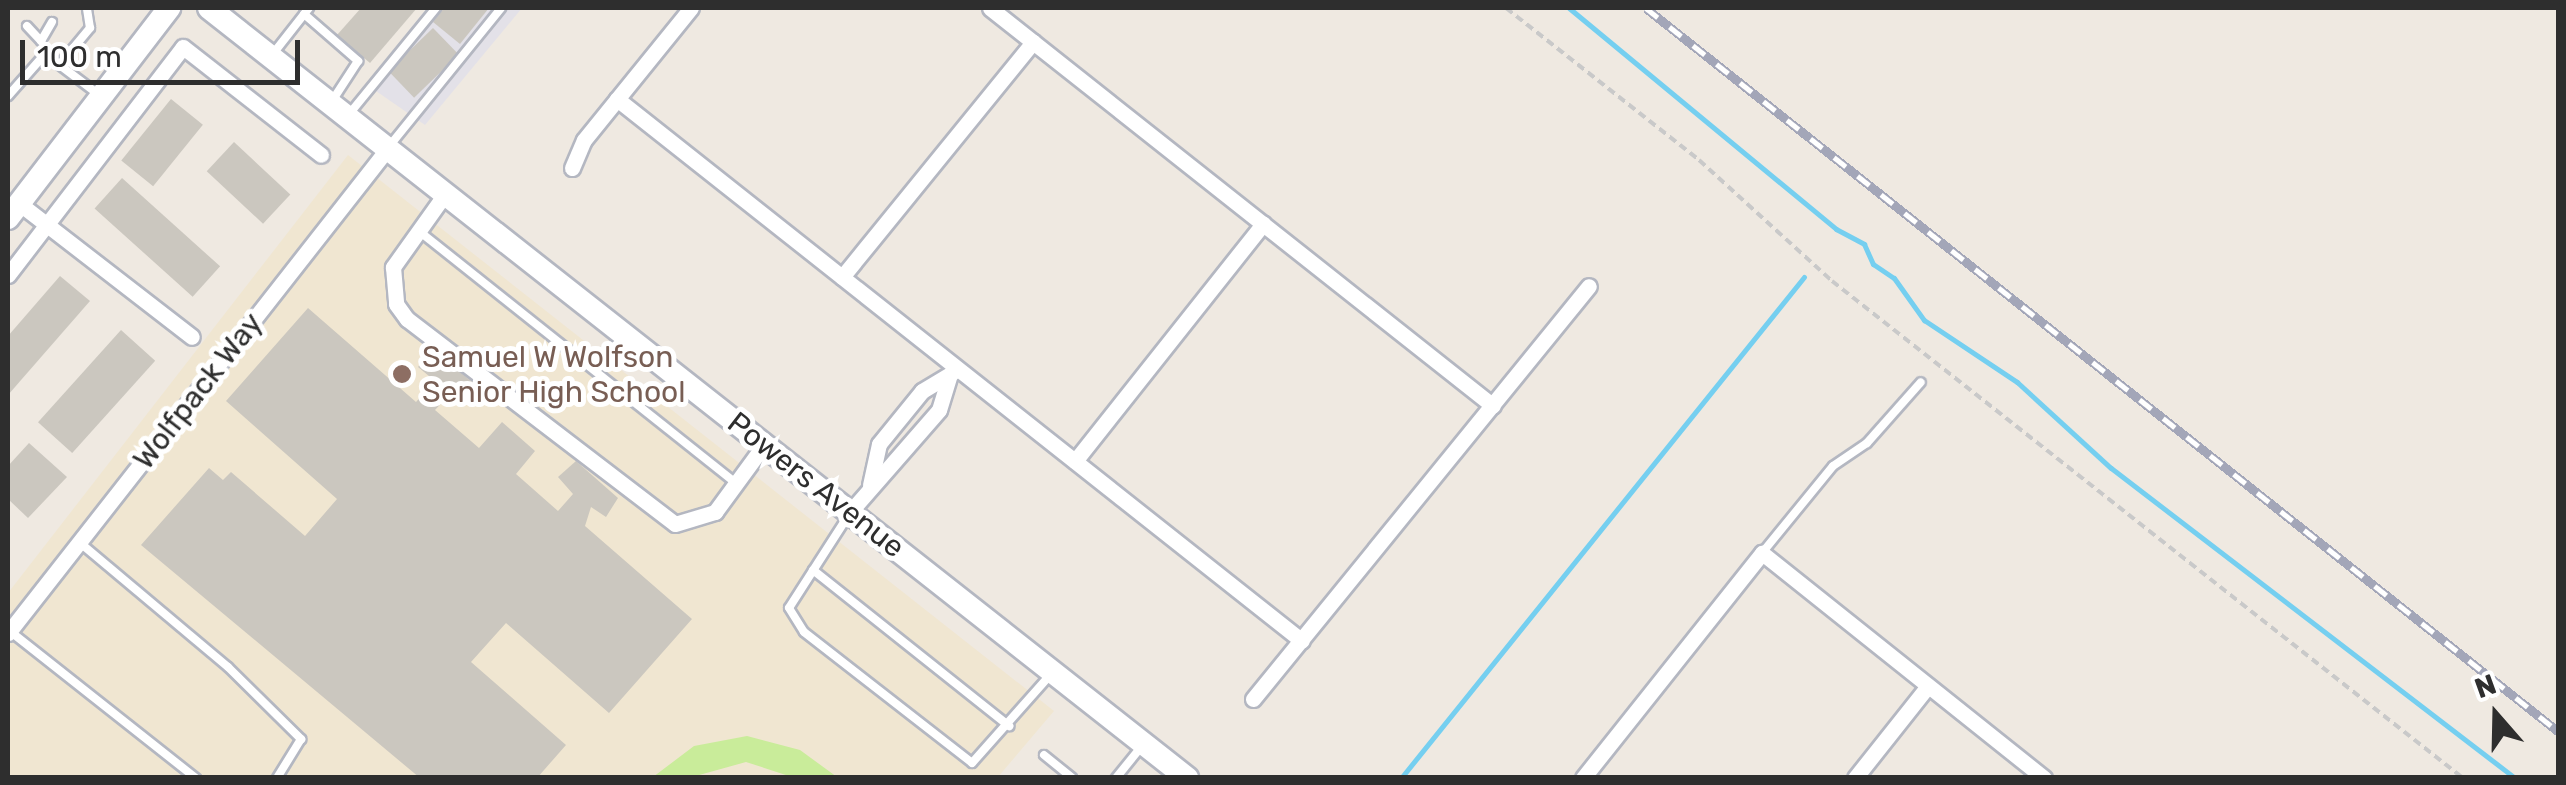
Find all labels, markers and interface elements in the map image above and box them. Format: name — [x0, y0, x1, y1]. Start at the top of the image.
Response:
scale bar — [25, 20, 305, 82]
text: 100 m — [37, 39, 122, 75]
street label: Wolfpack Way — [126, 305, 270, 477]
place label: Samuel W Wolfson Senior High School — [422, 339, 686, 410]
marker: Samuel W Wolfson Senior High School — [391, 363, 413, 385]
street label: Powers Avenue — [720, 404, 912, 566]
north arrow — [2446, 665, 2546, 765]
text: N — [2470, 667, 2501, 705]

